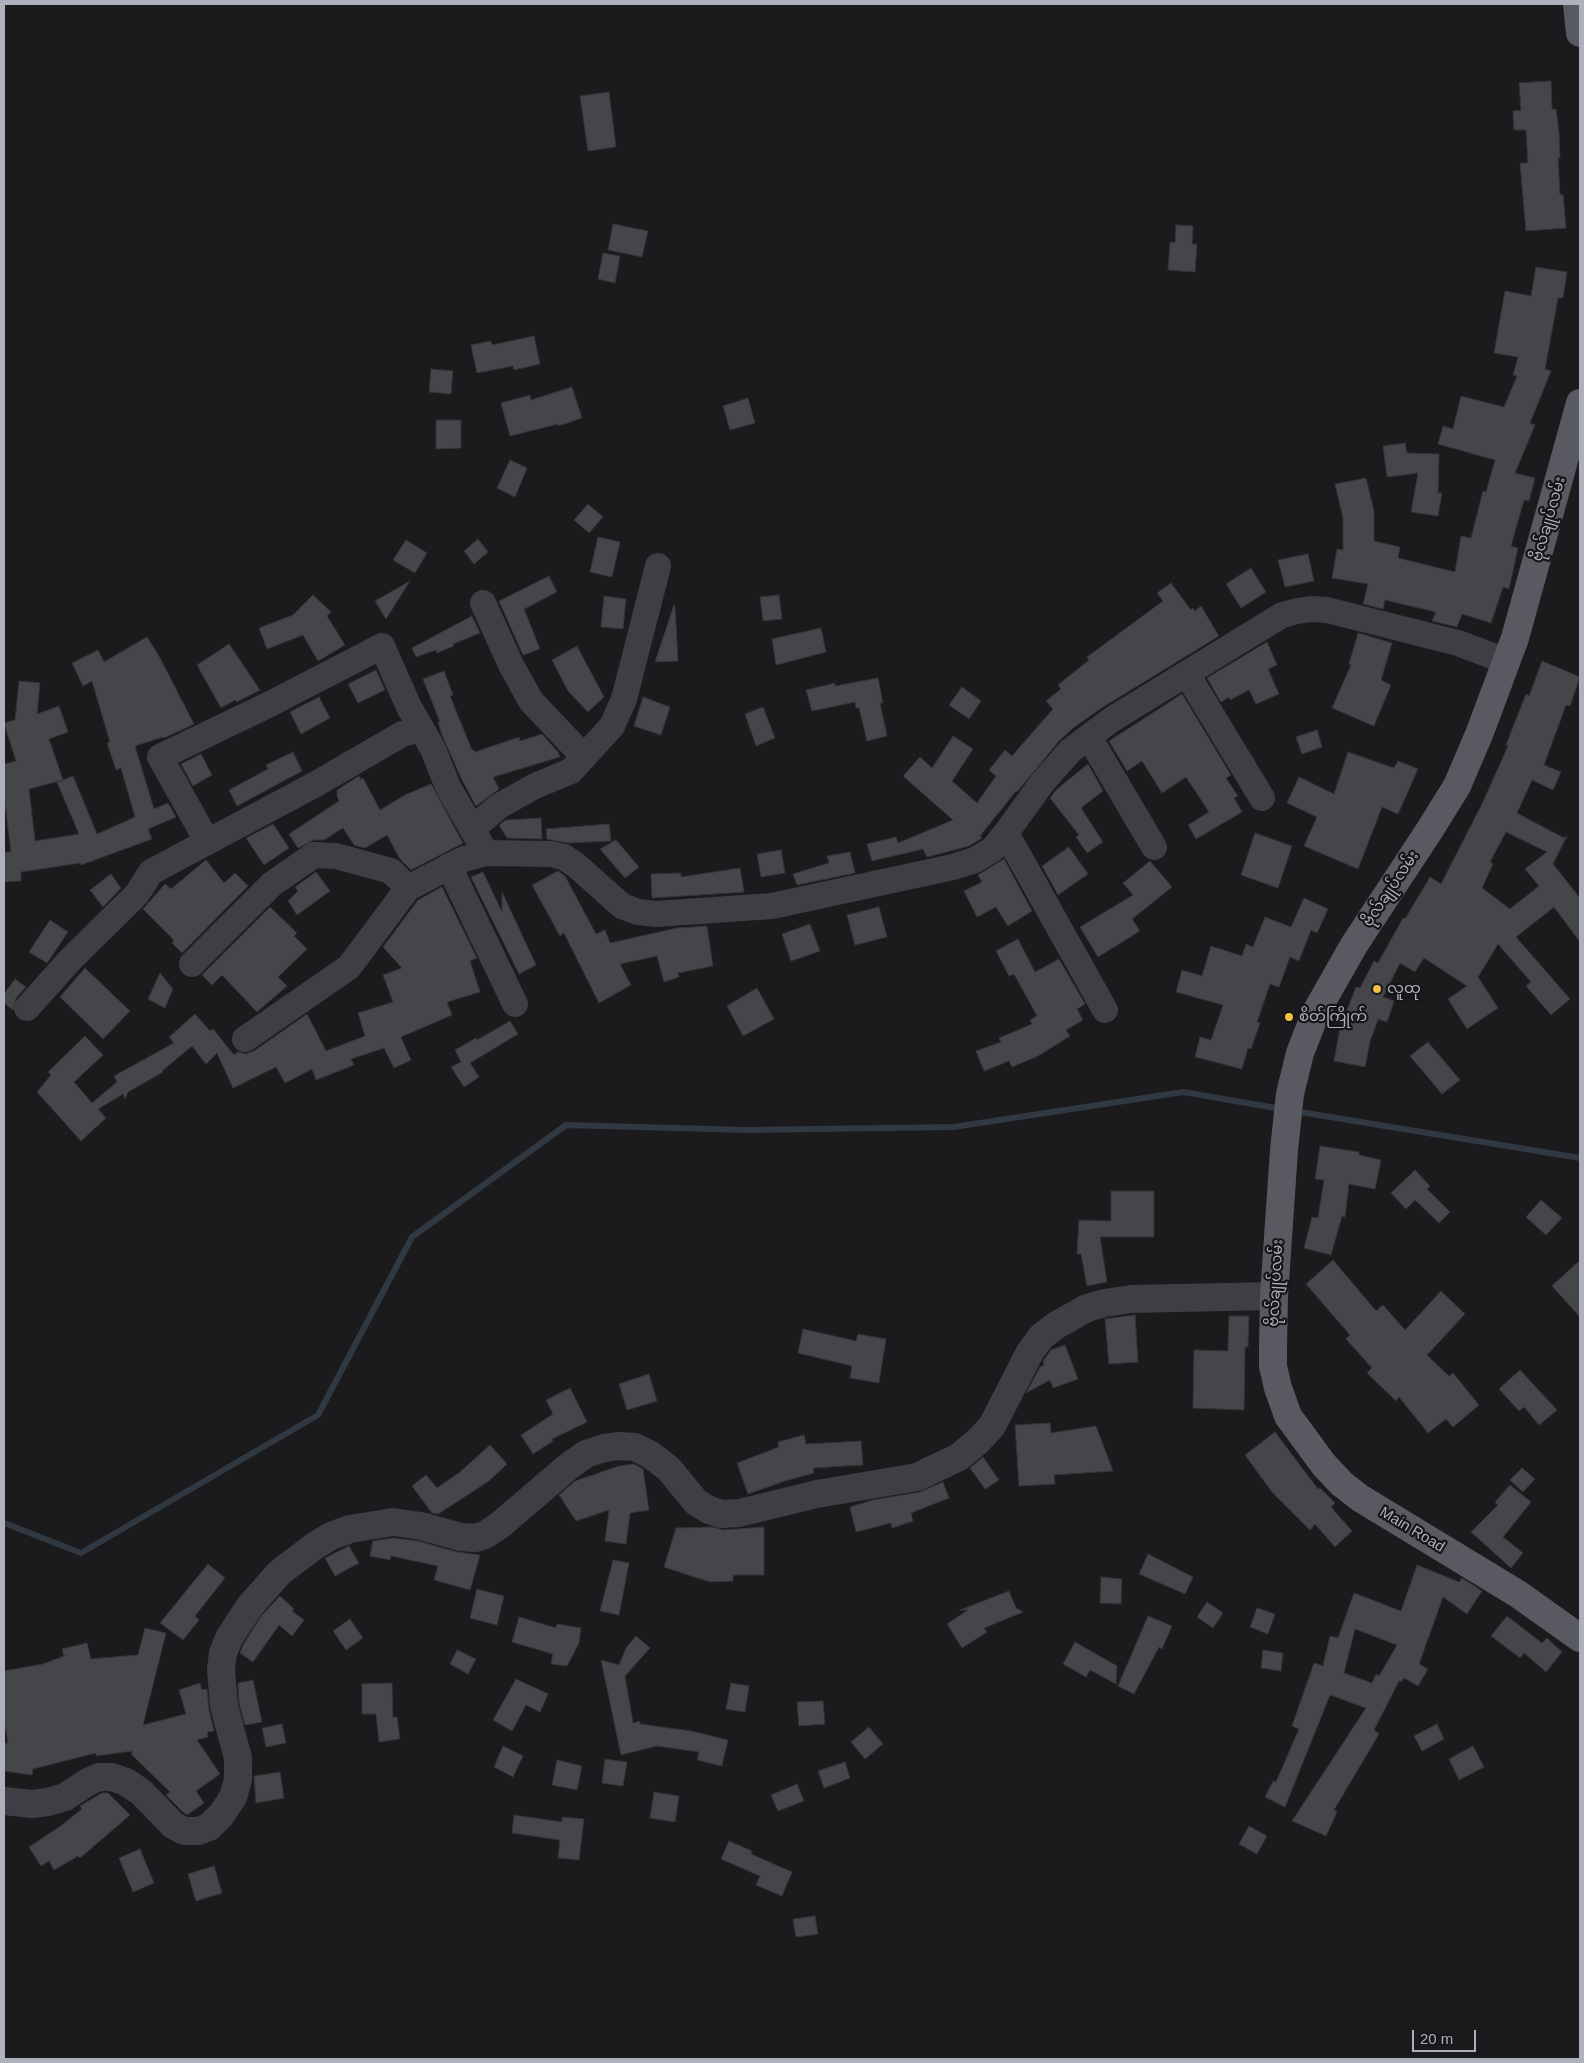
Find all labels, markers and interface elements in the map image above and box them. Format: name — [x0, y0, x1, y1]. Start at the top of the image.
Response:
street label: ဗိုလ်‌ချုပ်‌လမ်း — [1528, 475, 1570, 563]
street label: ဗိုလ်‌ချုပ်‌လမ်း — [1359, 848, 1423, 930]
place label: လူထု — [1387, 980, 1421, 998]
marker: လူထု — [1371, 983, 1383, 995]
place label: စိတ်ကြိုက် — [1299, 1008, 1367, 1026]
marker: စိတ်ကြိုက် — [1283, 1011, 1295, 1023]
street label: ဗိုလ်‌ချုပ်‌လမ်း — [1265, 1239, 1287, 1327]
street label: Main Road — [1376, 1504, 1448, 1556]
scale bar — [1414, 2020, 1478, 2052]
text: 20 m — [1420, 2030, 1453, 2047]

